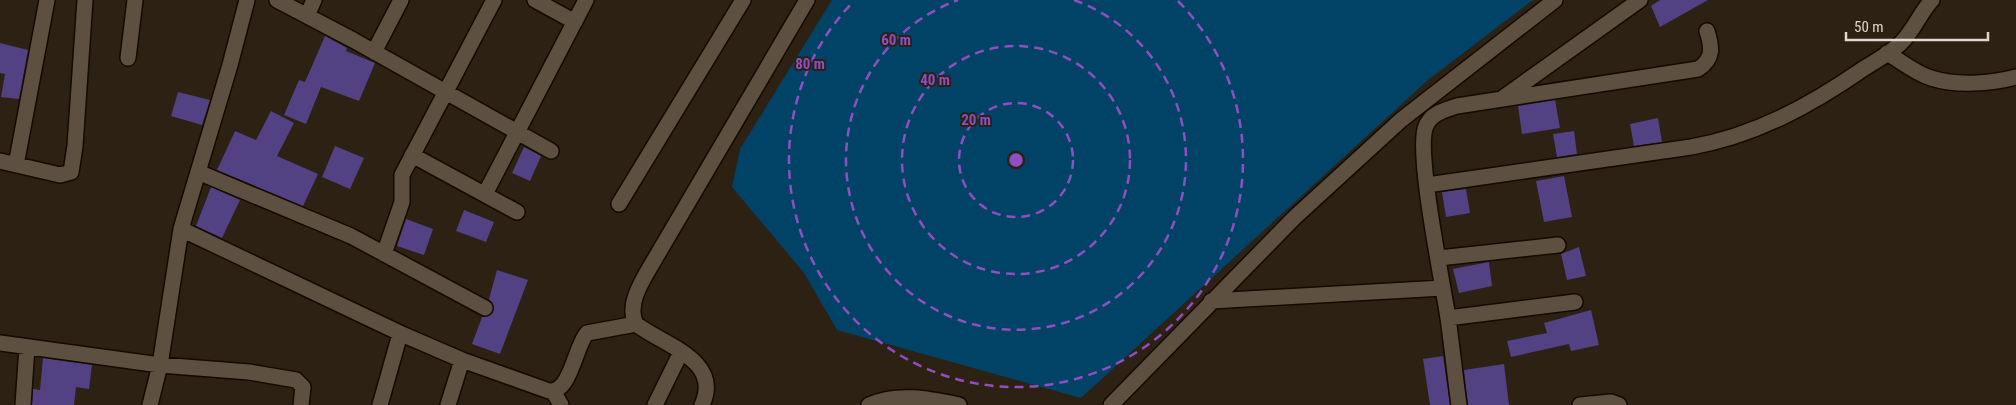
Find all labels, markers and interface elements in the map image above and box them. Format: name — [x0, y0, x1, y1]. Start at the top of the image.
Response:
scale bar — [1846, 10, 1988, 42]
text: 50 m — [1854, 18, 1884, 36]
text: 60 m — [881, 31, 911, 49]
text: 80 m — [795, 55, 825, 73]
text: 40 m — [920, 71, 950, 89]
text: 20 m — [961, 111, 991, 129]
centre of rings — [1007, 151, 1025, 169]

